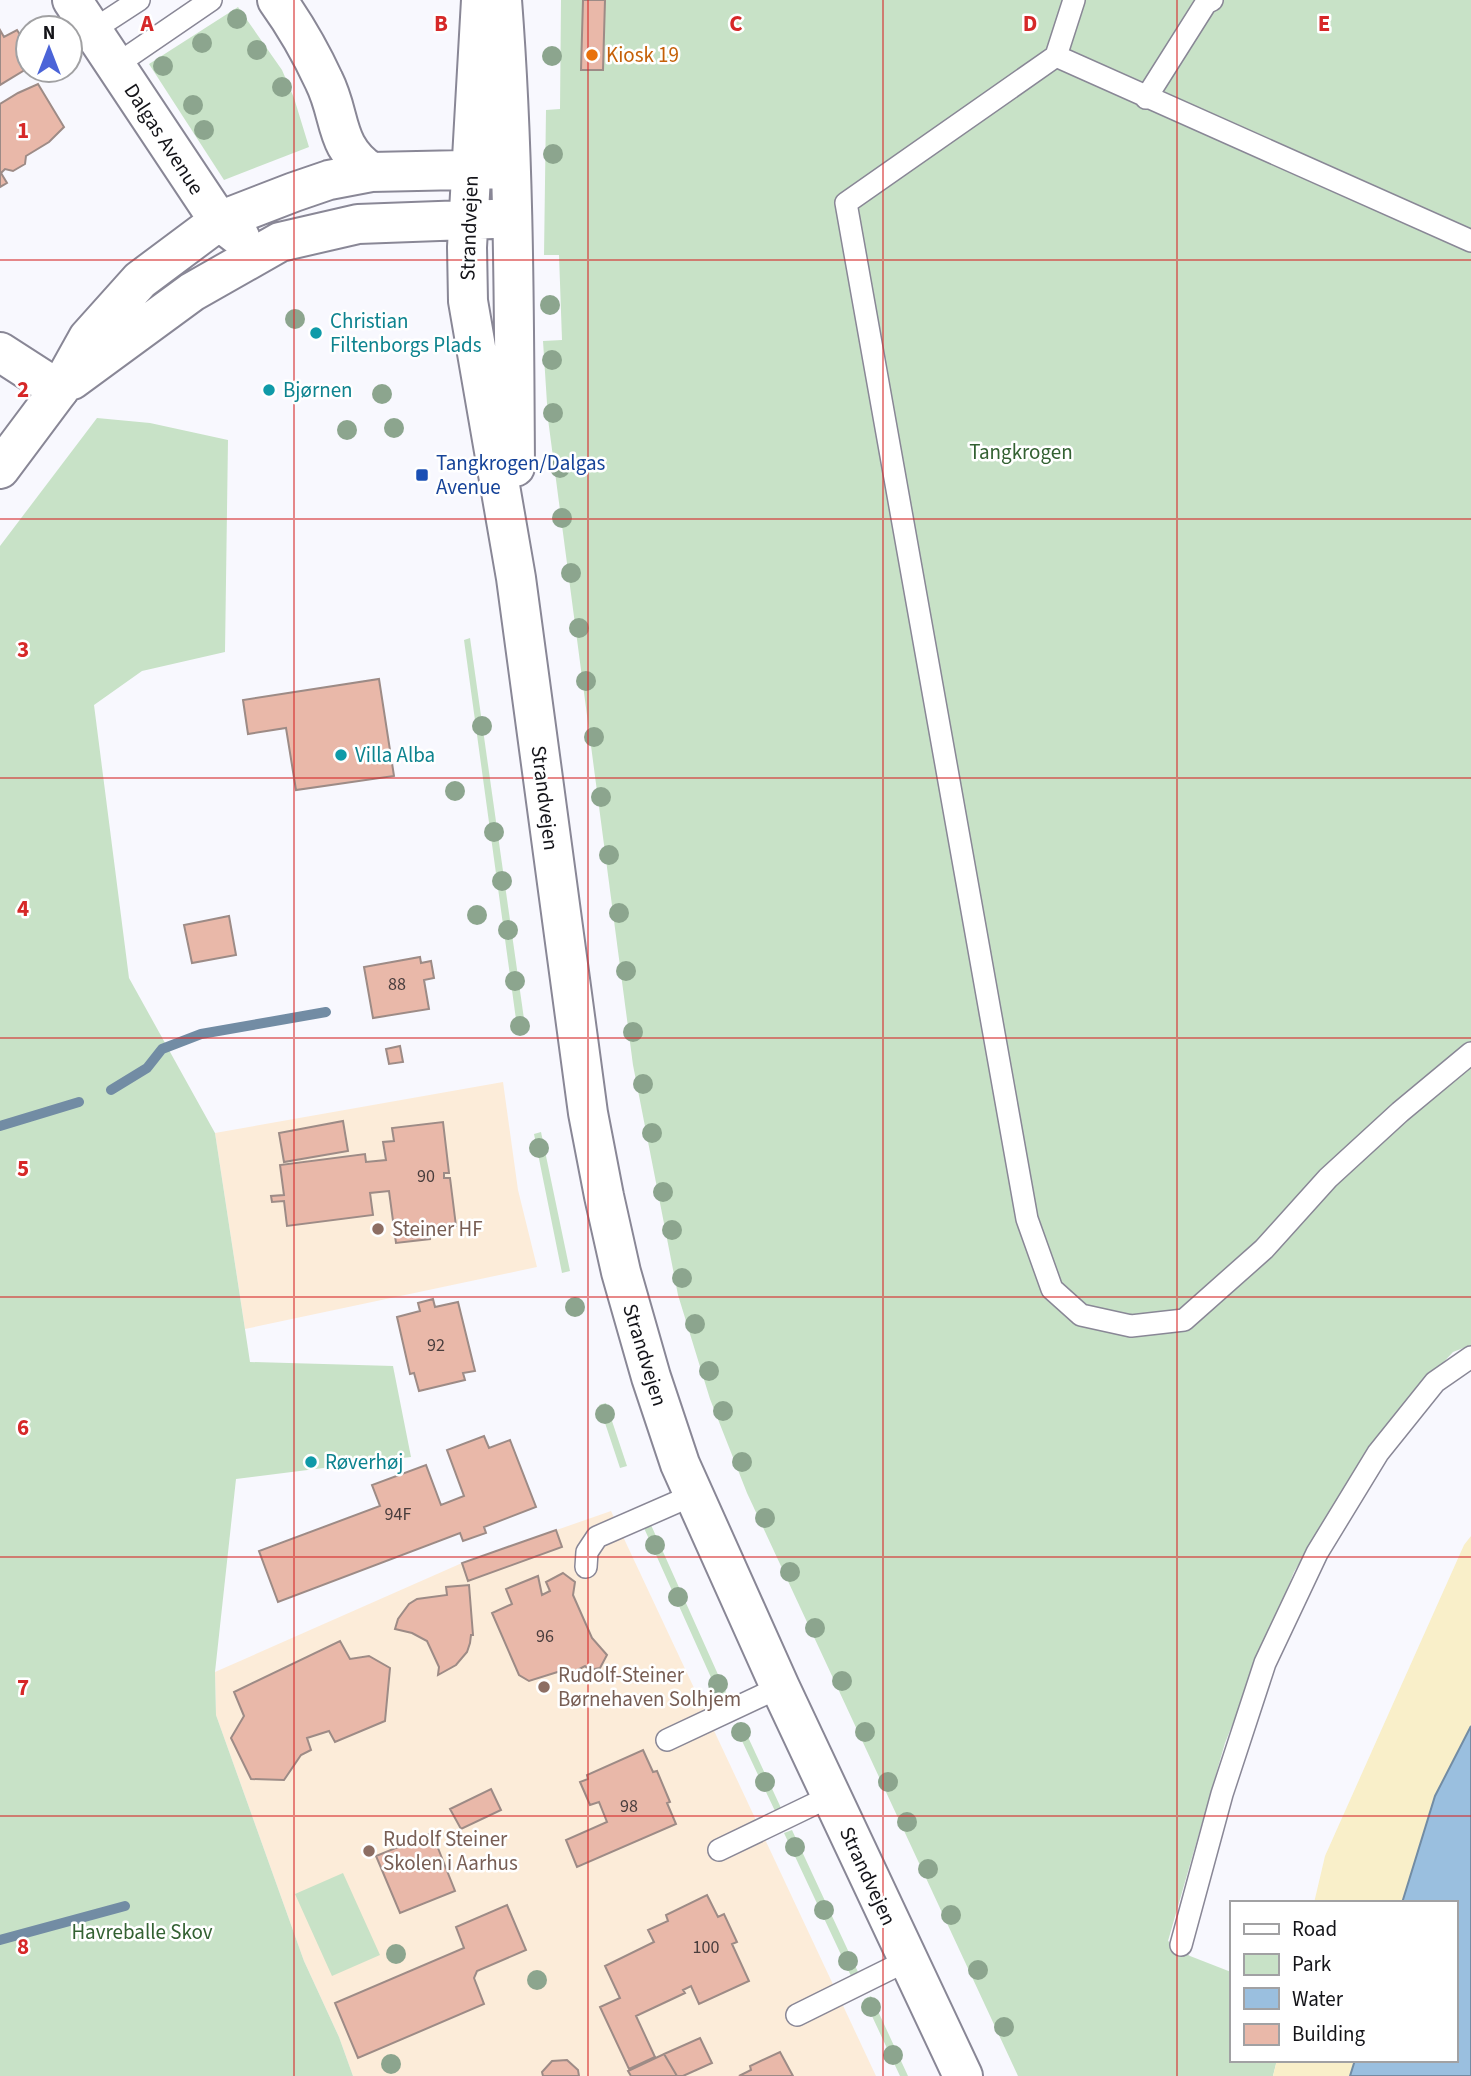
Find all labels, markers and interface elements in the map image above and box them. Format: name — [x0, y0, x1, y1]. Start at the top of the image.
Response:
text: A — [139, 7, 154, 40]
text: B — [434, 7, 448, 40]
text: C — [729, 7, 743, 40]
text: D — [1023, 7, 1037, 40]
text: E — [1318, 7, 1330, 40]
north arrow — [14, 14, 84, 84]
text: N — [43, 20, 55, 47]
place label: Kiosk 19 — [606, 40, 679, 70]
marker: Kiosk 19 — [584, 47, 600, 63]
street label: Dalgas Avenue — [117, 77, 211, 201]
text: 1 — [17, 114, 29, 147]
street label: Strandvejen — [452, 175, 486, 281]
place label: Christian Filtenborgs Plads — [330, 306, 482, 360]
marker: Christian Filtenborgs Plads — [308, 325, 324, 341]
text: 2 — [17, 373, 29, 406]
place label: Bjørnen — [283, 375, 353, 405]
marker: Bjørnen — [261, 382, 277, 398]
park label: Tangkrogen — [969, 437, 1073, 467]
place label: Tangkrogen/Dalgas Avenue — [436, 448, 605, 502]
marker: Tangkrogen/Dalgas Avenue — [414, 467, 430, 483]
text: 3 — [17, 633, 29, 666]
place label: Villa Alba — [355, 740, 435, 770]
street label: Strandvejen — [524, 744, 566, 852]
marker: Villa Alba — [333, 747, 349, 763]
text: 4 — [17, 892, 29, 925]
house number: 88 — [388, 972, 406, 997]
text: 5 — [17, 1152, 29, 1185]
house number: 90 — [417, 1164, 435, 1189]
place label: Steiner HF — [392, 1214, 483, 1244]
marker: Steiner HF — [370, 1221, 386, 1237]
street label: Strandvejen — [615, 1300, 675, 1410]
house number: 92 — [427, 1333, 445, 1358]
text: 6 — [17, 1411, 29, 1444]
place label: Røverhøj — [325, 1447, 403, 1477]
marker: Røverhøj — [303, 1454, 319, 1470]
house number: 94F — [385, 1502, 411, 1527]
house number: 96 — [536, 1624, 554, 1649]
place label: Rudolf-Steiner Børnehaven Solhjem — [558, 1660, 741, 1714]
text: 7 — [17, 1671, 29, 1704]
marker: Rudolf-Steiner Børnehaven Solhjem — [536, 1679, 552, 1695]
house number: 98 — [620, 1794, 638, 1819]
street label: Strandvejen — [832, 1822, 904, 1930]
place label: Rudolf Steiner Skolen i Aarhus — [383, 1824, 518, 1878]
marker: Rudolf Steiner Skolen i Aarhus — [361, 1843, 377, 1859]
legend — [1230, 1901, 1457, 2062]
text: Road — [1292, 1914, 1337, 1944]
park label: Havreballe Skov — [71, 1917, 213, 1947]
text: 8 — [17, 1930, 29, 1963]
house number: 100 — [693, 1935, 719, 1960]
text: Park — [1292, 1949, 1332, 1979]
text: Water — [1292, 1984, 1344, 2014]
text: Building — [1292, 2019, 1366, 2049]

